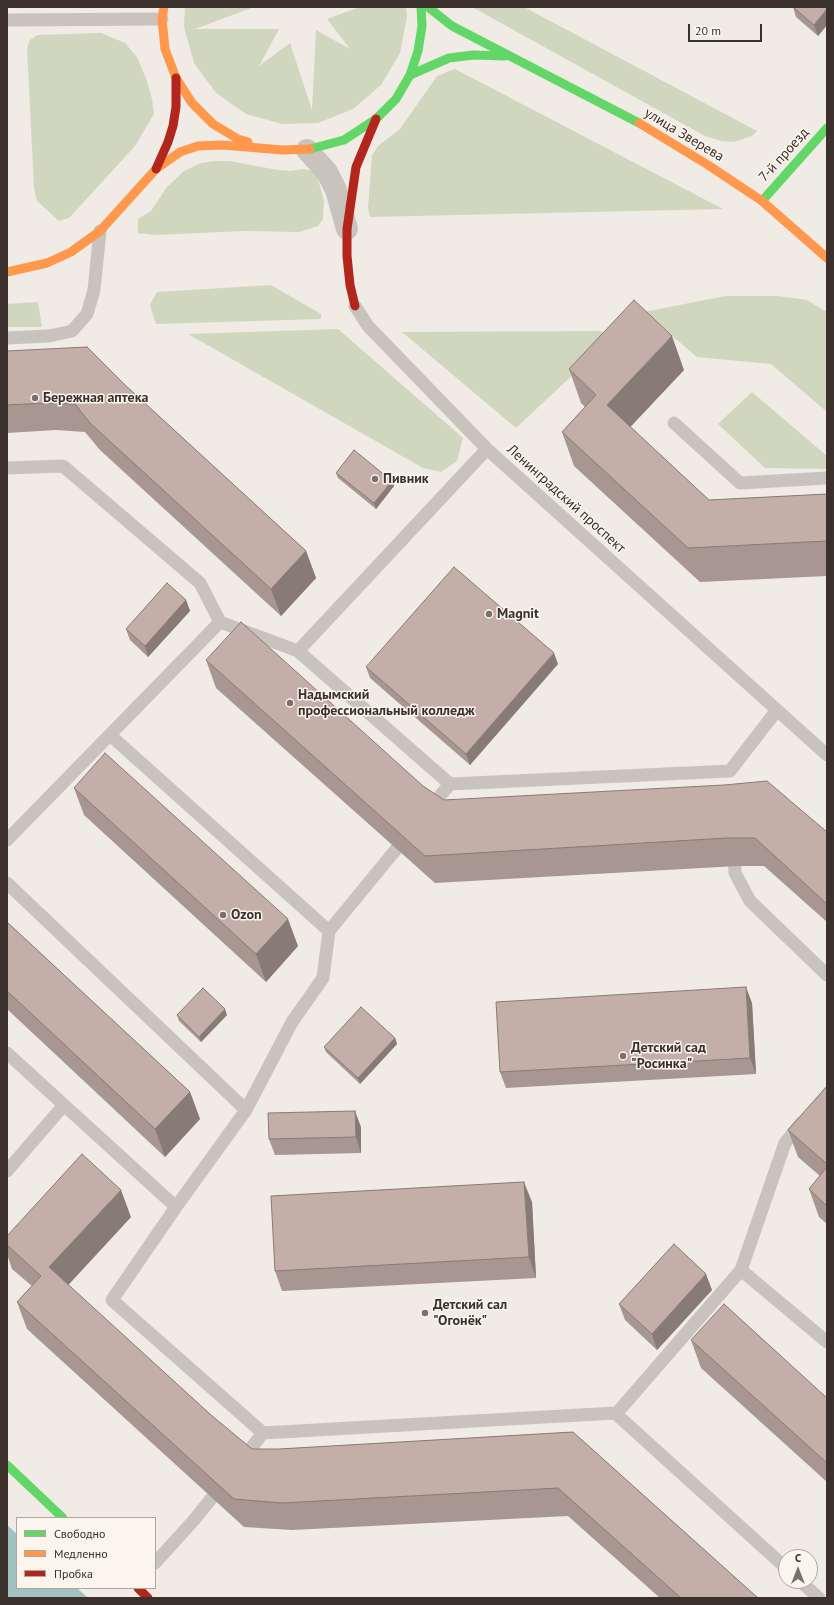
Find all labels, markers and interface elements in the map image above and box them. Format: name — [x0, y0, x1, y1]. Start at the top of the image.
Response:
scale bar — [690, 16, 764, 42]
text: 20 m — [695, 23, 721, 38]
street label: улица Зверева — [641, 105, 727, 165]
street label: 7-й проезд — [755, 125, 813, 185]
place label: Бережная аптека — [43, 390, 148, 406]
marker: Бережная аптека — [30, 393, 40, 403]
street label: Ленинградский проспект — [503, 441, 629, 557]
place label: Пивник — [383, 471, 429, 487]
marker: Пивник — [370, 474, 380, 484]
place label: Magnit — [497, 606, 539, 622]
marker: Magnit — [484, 609, 494, 619]
place label: Надымский профессиональный колледж — [298, 687, 475, 720]
marker: Надымский профессиональный колледж — [285, 698, 295, 708]
place label: Ozon — [231, 907, 262, 923]
marker: Ozon — [218, 910, 228, 920]
place label: Детский сад "Росинка" — [631, 1040, 706, 1072]
marker: Детский сад "Росинка" — [618, 1051, 628, 1061]
place label: Детский сал "Огонёк" — [433, 1297, 507, 1330]
marker: Детский сал "Огонёк" — [420, 1308, 430, 1318]
legend — [16, 1517, 156, 1589]
text: Свободно — [54, 1526, 105, 1541]
text: Медленно — [54, 1546, 108, 1561]
north arrow — [778, 1549, 818, 1589]
text: С — [795, 1551, 801, 1565]
text: Пробка — [54, 1566, 93, 1581]

